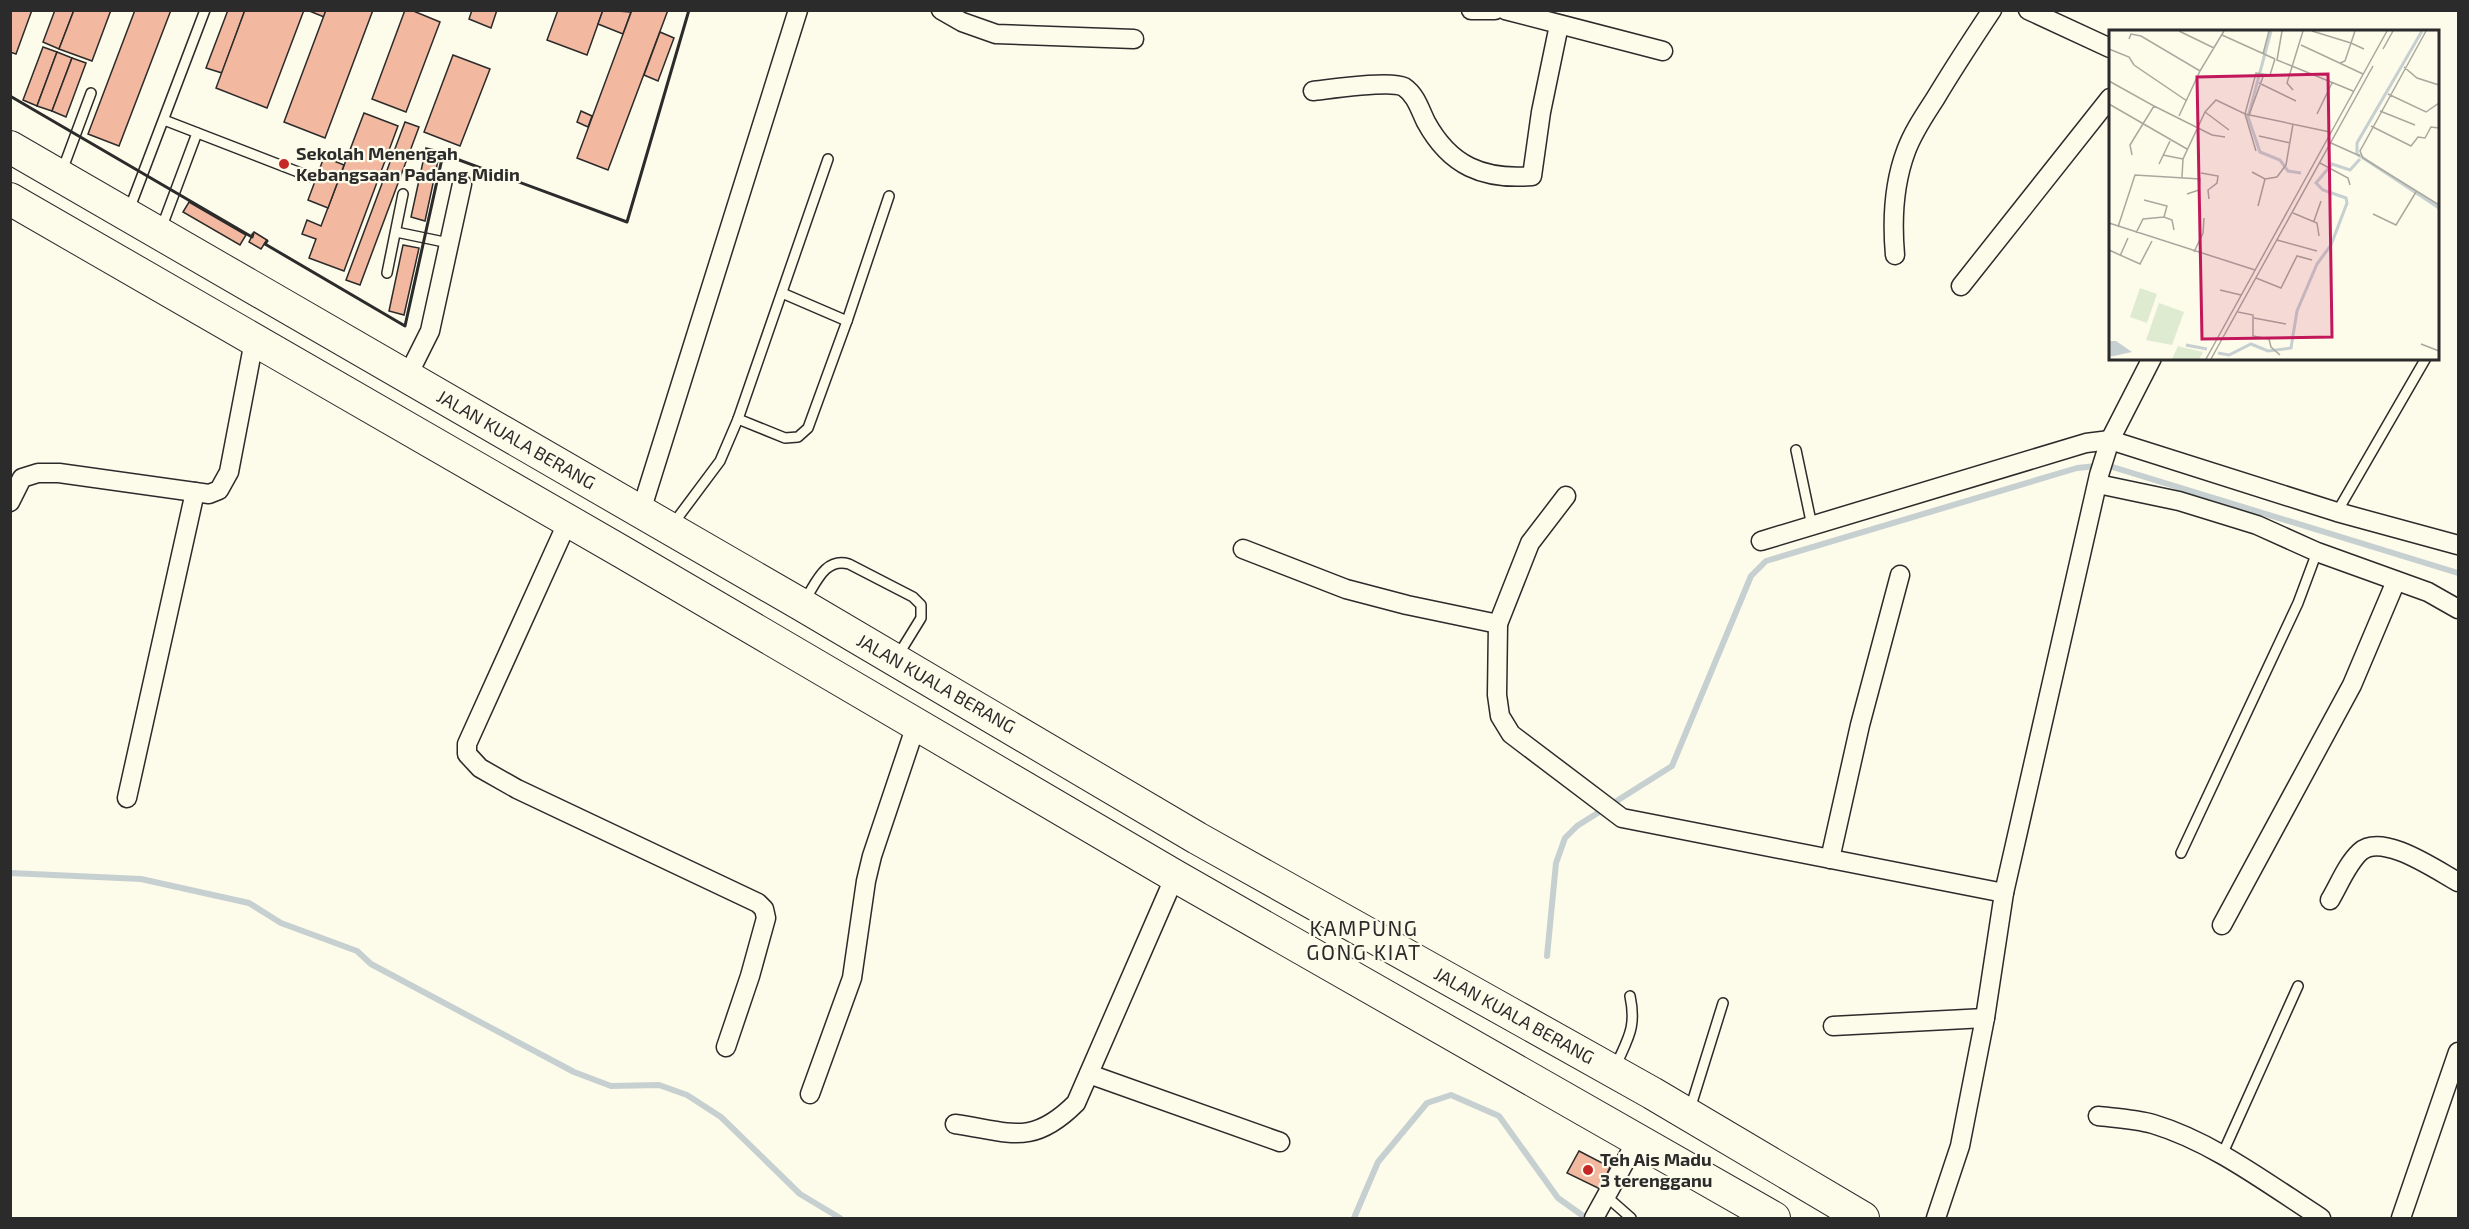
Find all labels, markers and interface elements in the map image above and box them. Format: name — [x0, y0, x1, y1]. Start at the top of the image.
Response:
inset map — [2109, 30, 2439, 360]
place label: Sekolah Menengah Kebangsaan Padang Midin — [296, 142, 520, 185]
marker: Sekolah Menengah Kebangsaan Padang Midin — [277, 157, 291, 171]
street label: JALAN KUALA BERANG — [433, 385, 600, 494]
street label: JALAN KUALA BERANG — [853, 629, 1020, 738]
district label: KAMPUNG GONG KIAT — [1306, 915, 1422, 964]
street label: JALAN KUALA BERANG — [1431, 962, 1598, 1068]
place label: Teh Ais Madu 3 terengganu — [1600, 1148, 1712, 1191]
marker: Teh Ais Madu 3 terengganu — [1581, 1163, 1595, 1177]

